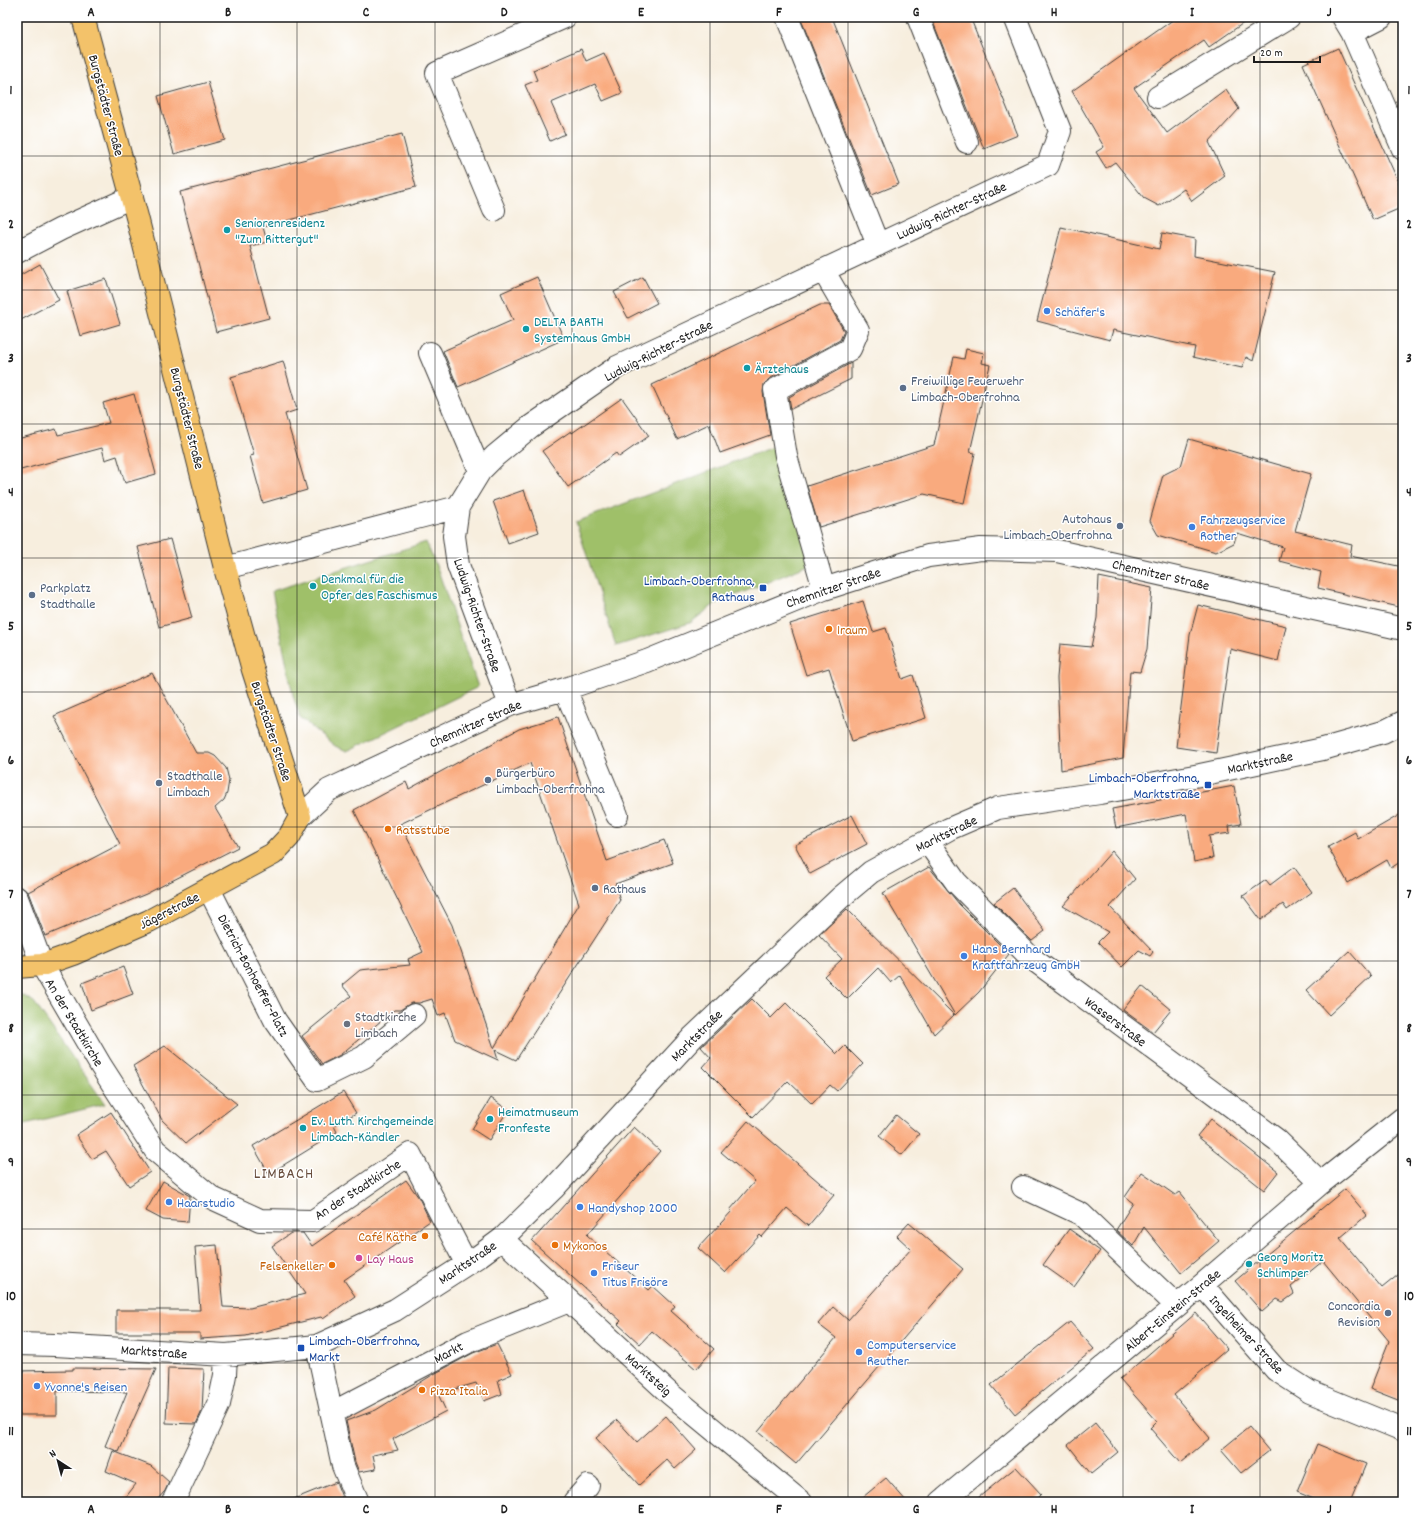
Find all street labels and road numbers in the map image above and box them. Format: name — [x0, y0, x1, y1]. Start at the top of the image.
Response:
street label: Burgstädter Straße — [82, 53, 128, 158]
street label: Ludwig-Richter-Straße — [893, 178, 1010, 246]
street label: Ludwig-Richter-Straße — [601, 316, 717, 388]
street label: Burgstädter Straße — [164, 365, 208, 471]
street label: Chemnitzer Straße — [1110, 555, 1211, 597]
street label: Ludwig-Richter-Straße — [447, 556, 505, 675]
street label: Chemnitzer Straße — [784, 563, 884, 614]
street label: Burgstädter Straße — [244, 679, 296, 784]
street label: Chemnitzer Straße — [426, 696, 525, 754]
street label: Marktstraße — [1226, 747, 1295, 781]
street label: Marktstraße — [913, 811, 981, 858]
street label: Jägerstraße — [136, 888, 203, 935]
street label: Dietrich-Bonhoeffer-Platz — [211, 911, 293, 1041]
street label: An der Stadtkirche — [39, 975, 108, 1071]
street label: Wasserstraße — [1079, 993, 1150, 1053]
street label: Marktstraße — [667, 1006, 728, 1067]
street label: An der Stadtkirche — [311, 1155, 405, 1226]
street label: Marktstraße — [435, 1237, 501, 1291]
street label: Albert-Einstein-Straße — [1121, 1265, 1226, 1358]
street label: Ingelheimer Straße — [1204, 1291, 1288, 1379]
street label: Markt — [431, 1338, 467, 1370]
street label: Marktstraße — [120, 1341, 188, 1365]
street label: Marktsteig — [620, 1349, 675, 1402]

